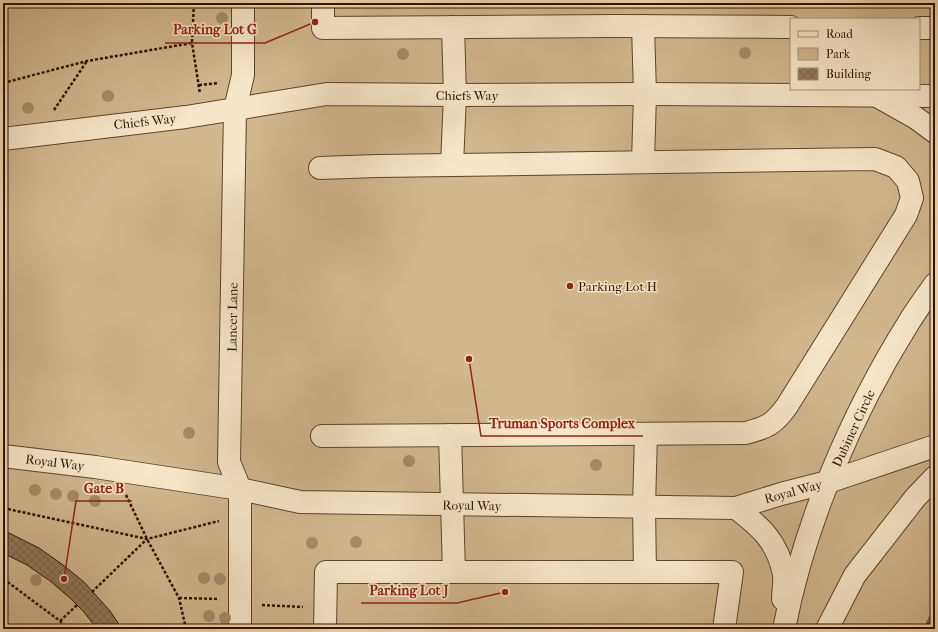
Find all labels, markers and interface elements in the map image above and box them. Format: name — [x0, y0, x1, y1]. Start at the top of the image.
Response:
callout: Parking Lot G — [165, 17, 265, 43]
legend — [790, 18, 920, 90]
text: Parking Lot G — [173, 21, 257, 38]
text: Road — [826, 27, 853, 41]
text: Park — [826, 47, 851, 61]
text: Building — [826, 67, 871, 81]
street label: Chiefs Way — [436, 88, 499, 103]
street label: Chiefs Way — [113, 111, 178, 132]
place label: Parking Lot H — [578, 279, 657, 294]
street label: Lancer Lane — [224, 281, 241, 352]
marker: Parking Lot H — [565, 281, 575, 291]
street label: Dubiner Circle — [829, 387, 878, 469]
callout: Truman Sports Complex — [481, 410, 643, 436]
text: Truman Sports Complex — [488, 415, 636, 432]
street label: Royal Way — [25, 451, 86, 474]
callout: Gate B — [76, 475, 132, 501]
street label: Royal Way — [763, 476, 825, 506]
text: Gate B — [84, 480, 124, 497]
street label: Royal Way — [442, 497, 503, 514]
callout: Parking Lot J — [361, 577, 457, 603]
text: Parking Lot J — [369, 582, 449, 599]

